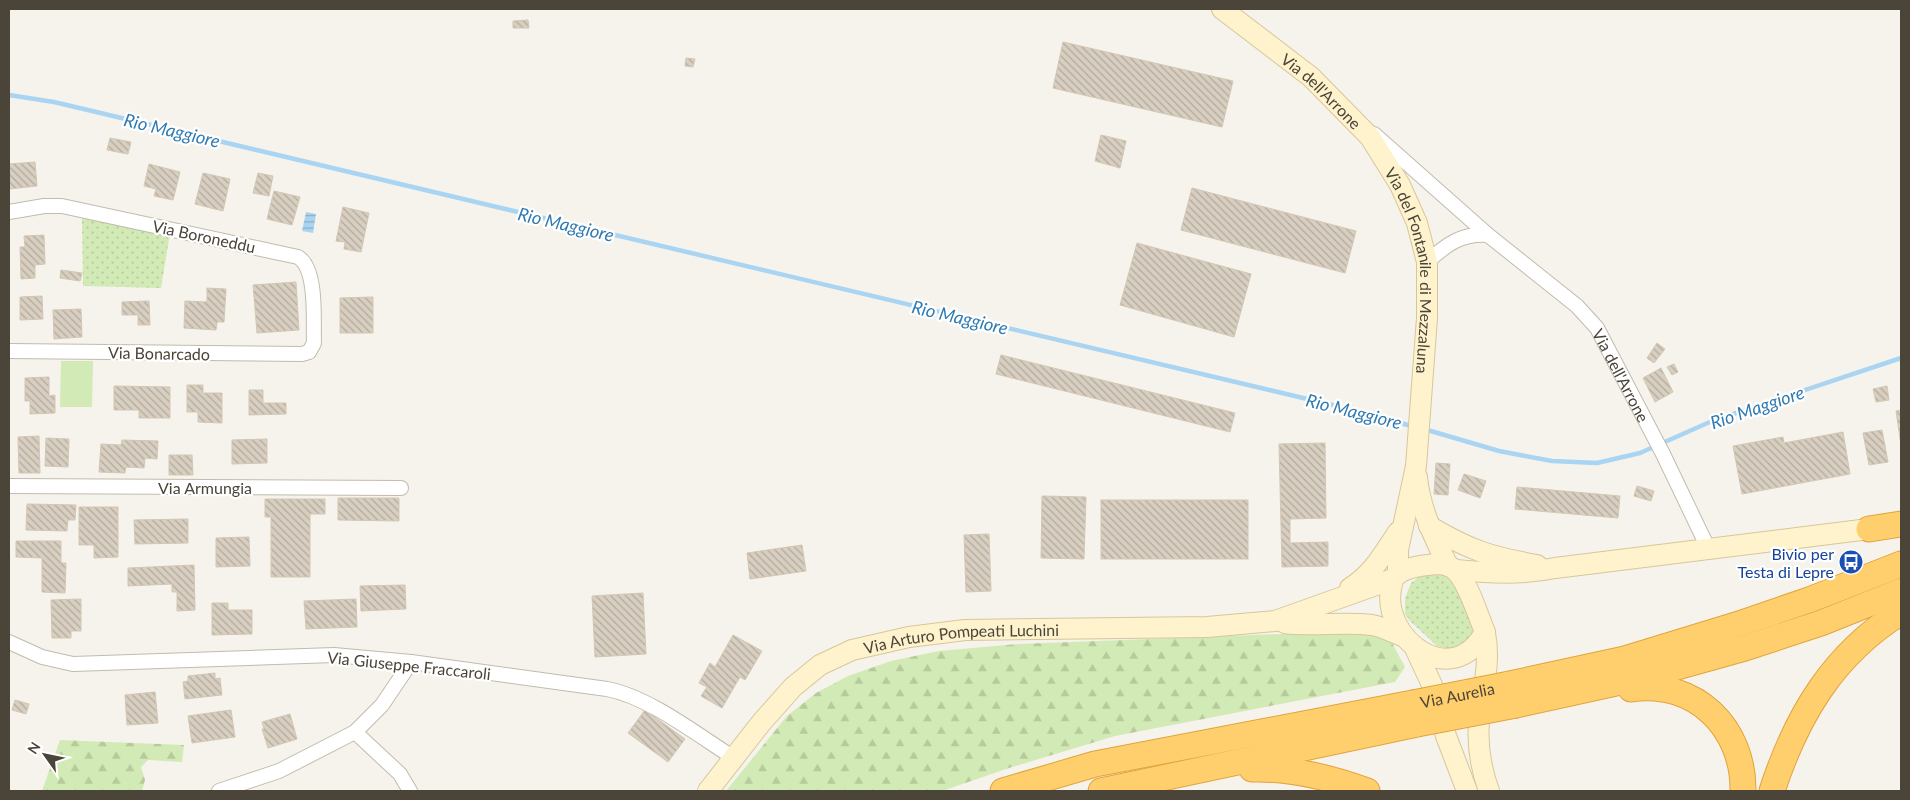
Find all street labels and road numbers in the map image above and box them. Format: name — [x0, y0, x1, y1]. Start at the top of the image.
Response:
street label: Via dell'Arrone — [1278, 49, 1366, 132]
street label: Via del Fontanile di Mezzaluna — [1382, 164, 1437, 374]
street label: Via Boroneddu — [151, 216, 257, 256]
street label: Via dell'Arrone — [1589, 325, 1654, 425]
street label: Via Bonarcado — [108, 343, 210, 363]
street label: Via Armungia — [158, 478, 252, 497]
street label: Via Arturo Pompeati Luchini — [862, 619, 1059, 657]
street label: Via Giuseppe Fraccaroli — [326, 647, 492, 683]
street label: Via Aurelia — [1418, 678, 1496, 711]

